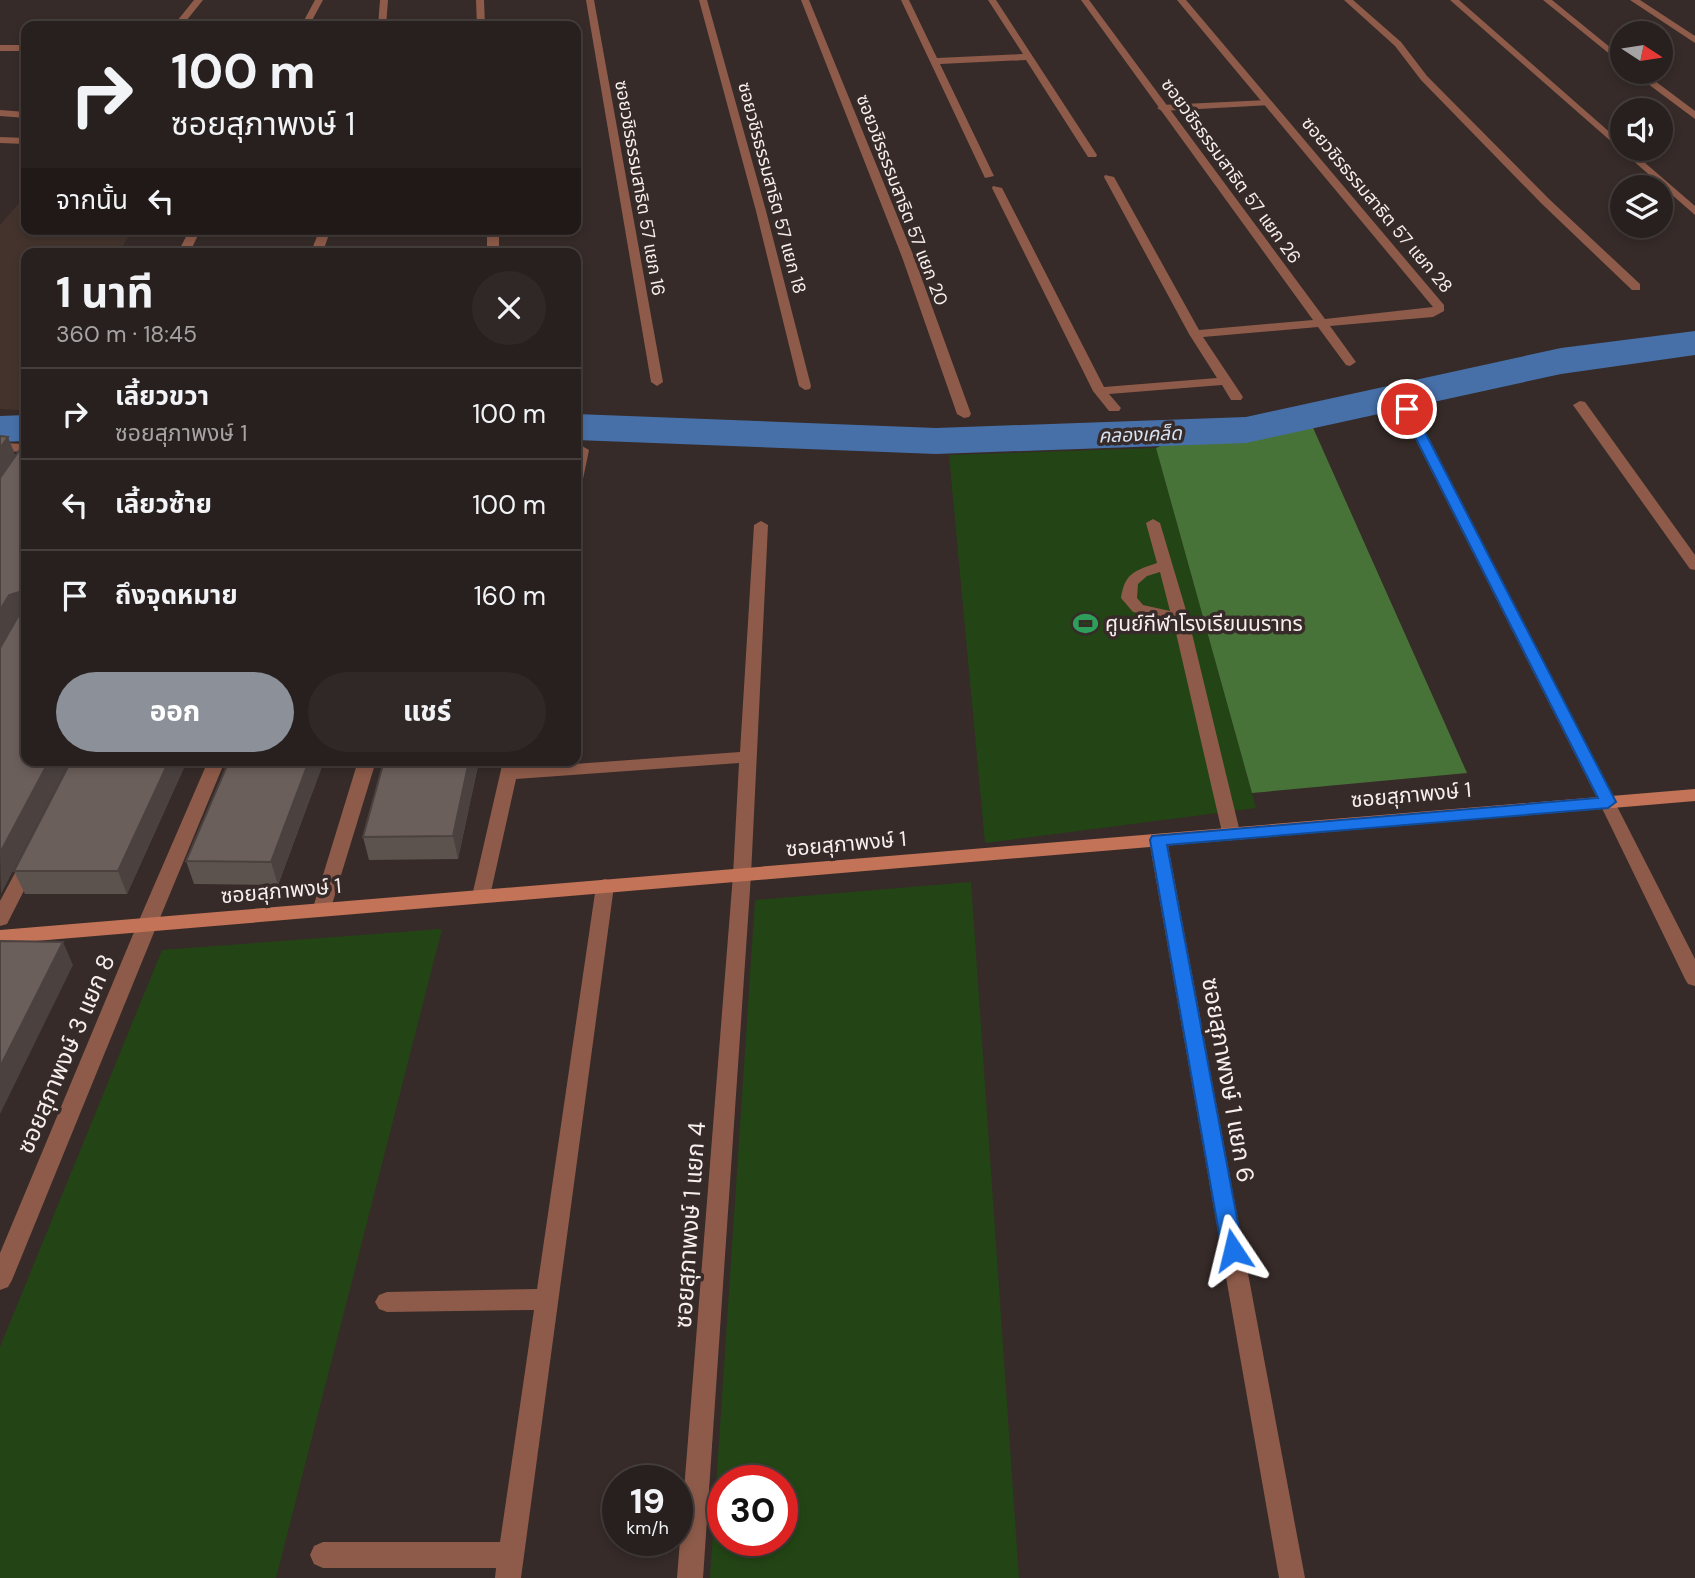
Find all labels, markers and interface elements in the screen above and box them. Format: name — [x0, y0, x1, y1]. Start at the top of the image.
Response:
north arrow — [1610, 21, 1673, 84]
map controls — [1610, 21, 1673, 238]
text: 100 m — [171, 39, 315, 103]
icon: right — [56, 49, 147, 140]
street label: ซอยวชิรธรรมสาธิต 57 แยก 26 — [1156, 74, 1306, 268]
street label: ซอยวชิรธรรมสาธิต 57 แยก 16 — [609, 78, 671, 298]
street label: ซอยวชิรธรรมสาธิต 57 แยก 18 — [732, 80, 812, 296]
street label: ซอยวชิรธรรมสาธิต 57 แยก 20 — [851, 91, 953, 309]
button: sound — [1610, 98, 1673, 161]
text: ซอยสุภาพงษ์ 1 — [171, 103, 355, 145]
street label: ซอยวชิรธรรมสาธิต 57 แยก 28 — [1296, 112, 1458, 298]
button: layers — [1610, 175, 1673, 238]
icon: left — [142, 182, 180, 220]
text: จากนั้น — [56, 183, 128, 217]
text: 1 นาที — [56, 265, 154, 320]
button: close — [472, 271, 546, 345]
text: 360 m · 18:45 — [56, 319, 197, 349]
text: เลี้ยวขวา — [115, 379, 209, 413]
pin — [1377, 379, 1437, 439]
icon: arrive — [1388, 390, 1426, 428]
icon: right — [56, 395, 94, 433]
text: 100 m — [472, 397, 546, 431]
text: ซอยสุภาพงษ์ 1 — [115, 418, 247, 448]
water label: คลองเคล็ด — [1098, 421, 1183, 448]
icon: left — [56, 486, 94, 524]
text: เลี้ยวซ้าย — [115, 487, 212, 521]
text: 100 m — [472, 488, 546, 522]
icon: arrive — [56, 577, 94, 615]
text: ถึงจุดหมาย — [115, 578, 238, 612]
text: 160 m — [474, 579, 546, 613]
sports icon: ศูนย์กีฬาโรงเรียนนราทร — [1071, 610, 1099, 638]
place label: ศูนย์กีฬาโรงเรียนนราทร — [1105, 610, 1303, 638]
button: ออก — [56, 672, 294, 752]
button: แชร์ — [308, 672, 546, 752]
street label: ซอยสุภาพงษ์ 1 — [1350, 776, 1472, 814]
street label: ซอยสุภาพงษ์ 1 — [785, 825, 907, 863]
street label: ซอยสุภาพงษ์ 1 — [220, 872, 342, 910]
street label: ซอยสุภาพงษ์ 3 แยก 8 — [10, 949, 122, 1158]
street label: ซอยสุภาพงษ์ 1 แยก 6 — [1195, 975, 1262, 1185]
street label: ซอยสุภาพงษ์ 1 แยก 4 — [667, 1121, 712, 1329]
position arrow — [1196, 1213, 1270, 1287]
speed limit sign: 30 — [707, 1465, 798, 1556]
text: 19 — [630, 1478, 665, 1524]
text: km/h — [626, 1516, 669, 1540]

